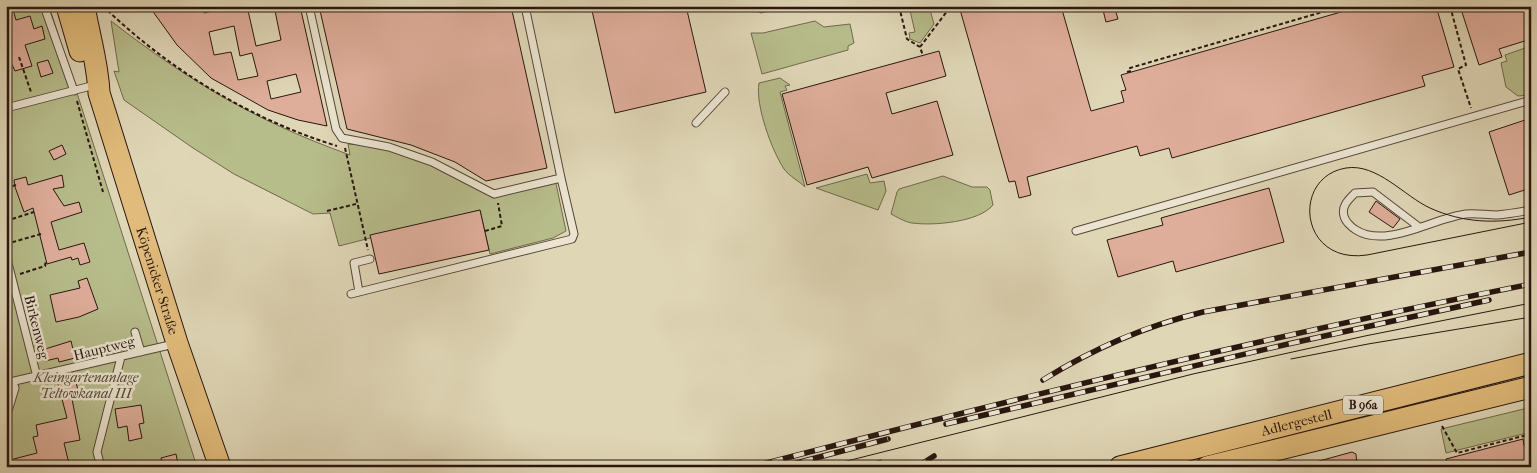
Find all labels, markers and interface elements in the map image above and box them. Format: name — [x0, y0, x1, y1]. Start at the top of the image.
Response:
street label: Köpenicker Straße — [132, 225, 182, 337]
street label: Birkenweg — [20, 293, 53, 361]
street label: Hauptweg — [72, 333, 137, 364]
park label: Kleingartenanlage Teltowkanal III — [33, 369, 139, 402]
road number: B 96a — [1343, 396, 1383, 414]
street label: Adlergestell — [1258, 406, 1334, 440]

